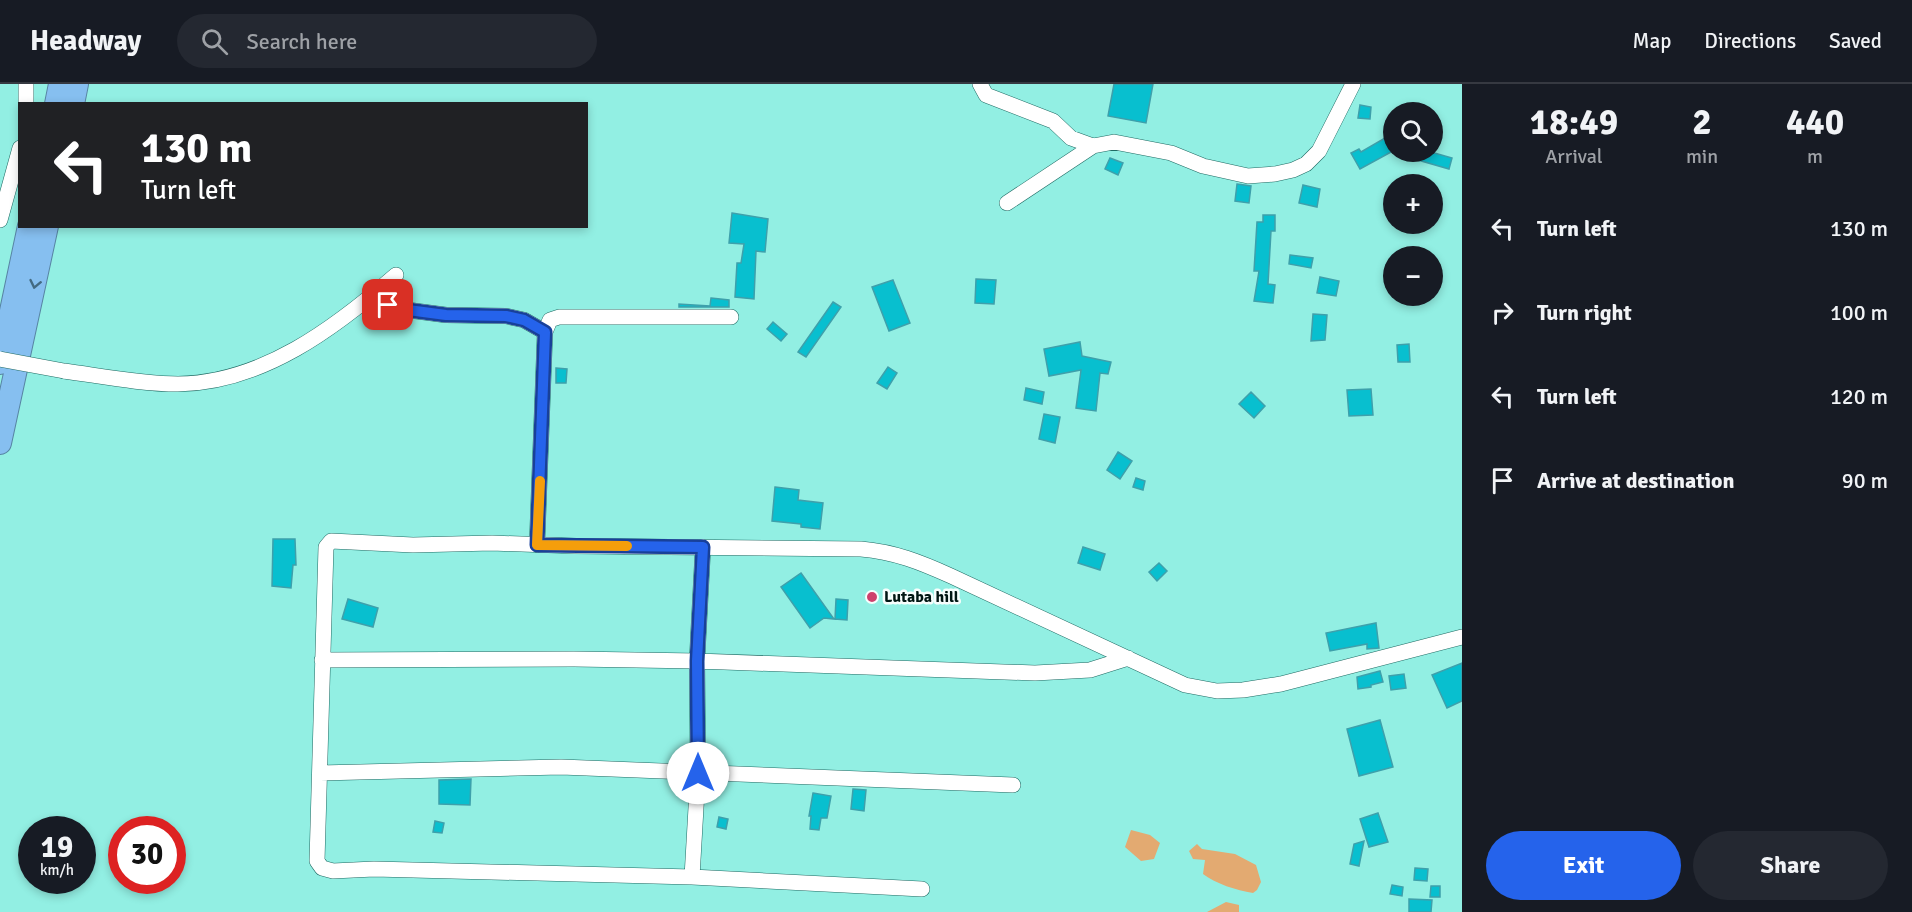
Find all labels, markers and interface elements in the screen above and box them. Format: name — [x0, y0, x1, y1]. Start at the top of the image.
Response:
search box — [177, 14, 597, 68]
text: Headway — [30, 24, 141, 58]
icon: search — [198, 25, 231, 58]
text: Search here — [246, 28, 357, 55]
text: Map — [1633, 28, 1671, 54]
text: Directions — [1704, 28, 1796, 54]
text: Saved — [1829, 28, 1882, 54]
text: 18:49 — [1530, 100, 1618, 145]
text: 2 — [1692, 100, 1712, 145]
text: 440 — [1786, 100, 1844, 145]
map controls — [1383, 102, 1443, 306]
button: search — [1383, 102, 1443, 162]
text: 130 m — [141, 123, 252, 174]
icon: left — [42, 126, 120, 204]
text: Arrival — [1545, 144, 1603, 169]
text: min — [1686, 144, 1718, 169]
text: m — [1807, 144, 1823, 169]
text: Turn left — [141, 174, 236, 207]
button: + — [1383, 174, 1443, 234]
icon: left — [1486, 212, 1519, 245]
text: Turn left — [1537, 215, 1617, 242]
text: 130 m — [1830, 215, 1888, 242]
button: − — [1383, 246, 1443, 306]
one-way arrow — [30, 279, 43, 289]
pin — [362, 279, 413, 330]
icon: arrive — [371, 288, 404, 321]
icon: right — [1486, 296, 1519, 329]
text: Turn right — [1537, 299, 1632, 326]
text: 100 m — [1830, 299, 1888, 326]
icon: left — [1486, 380, 1519, 413]
text: Turn left — [1537, 383, 1617, 410]
text: 120 m — [1830, 383, 1888, 410]
icon: arrive — [1486, 464, 1519, 497]
text: Arrive at destination — [1537, 467, 1734, 494]
text: 90 m — [1842, 467, 1888, 494]
place label: Lutaba hill — [884, 587, 959, 607]
marker: Lutaba hill — [865, 590, 879, 604]
position arrow — [666, 741, 730, 805]
speed limit sign: 30 — [108, 816, 186, 894]
text: 19 — [41, 829, 73, 866]
button: Exit — [1486, 831, 1681, 900]
button: Share — [1693, 831, 1888, 900]
text: km/h — [40, 861, 74, 879]

